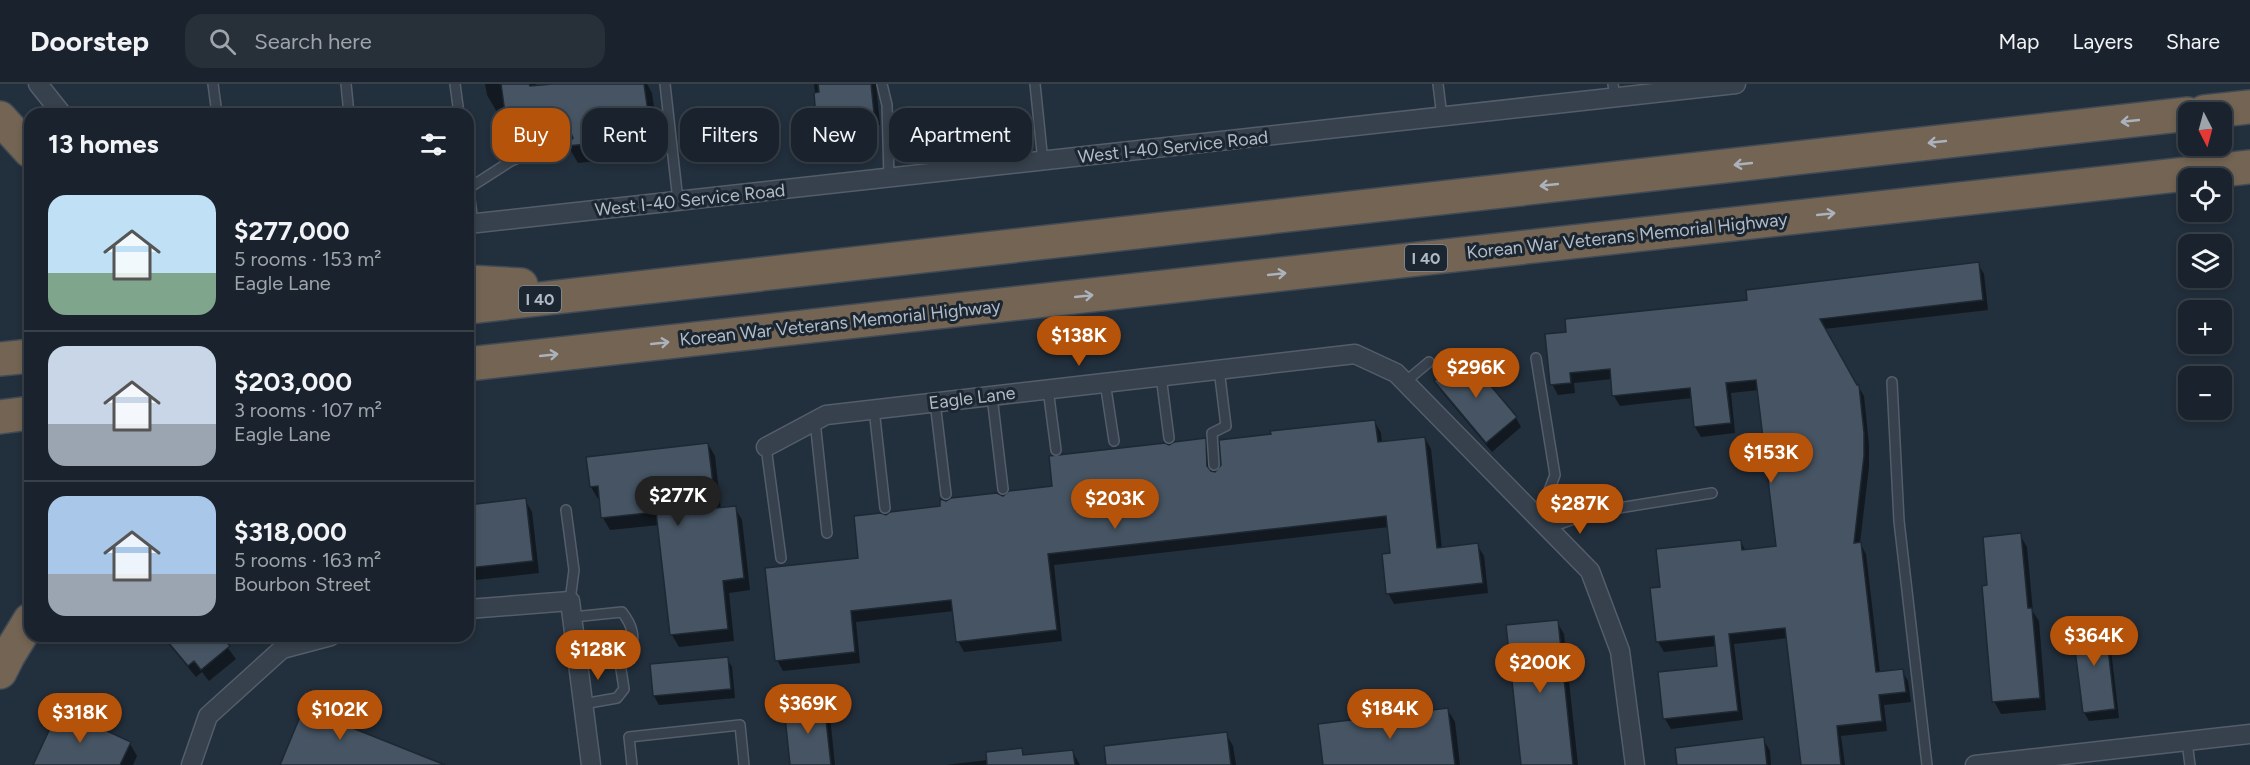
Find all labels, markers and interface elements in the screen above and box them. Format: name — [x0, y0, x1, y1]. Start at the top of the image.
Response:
search box — [185, 14, 605, 68]
text: Doorstep — [30, 24, 149, 58]
icon: search — [206, 25, 239, 58]
text: Search here — [254, 28, 372, 55]
text: Map — [1999, 29, 2039, 54]
text: Layers — [2072, 29, 2133, 54]
text: Share — [2166, 29, 2220, 54]
north arrow — [2178, 102, 2232, 156]
map controls — [2178, 102, 2232, 420]
chip: Buy — [492, 108, 570, 162]
chip: Rent — [582, 108, 668, 162]
chip: Filters — [680, 108, 779, 162]
chip: New — [791, 108, 877, 162]
chip: Apartment — [889, 108, 1032, 162]
one-way arrow — [2121, 116, 2141, 127]
street label: West I-40 Service Road — [1077, 126, 1269, 168]
text: 13 homes — [48, 128, 159, 160]
icon: filters — [417, 128, 450, 161]
one-way arrow — [1927, 137, 1947, 148]
one-way arrow — [1733, 159, 1753, 170]
button: locate — [2178, 168, 2232, 222]
street label: West I-40 Service Road — [594, 179, 786, 221]
one-way arrow — [1539, 180, 1559, 191]
street label: Korean War Veterans Memorial Highway — [1465, 208, 1789, 264]
one-way arrow — [1816, 208, 1836, 219]
text: $277,000 — [234, 215, 350, 247]
icon: home — [96, 219, 168, 291]
button: layers — [2178, 234, 2232, 288]
road number: I 40 — [1405, 245, 1447, 271]
text: 5 rooms · 153 m² — [234, 247, 382, 271]
one-way arrow — [1267, 269, 1287, 280]
text: Eagle Lane — [234, 271, 331, 295]
road number: I 40 — [519, 286, 561, 312]
one-way arrow — [1073, 290, 1093, 301]
street label: Korean War Veterans Memorial Highway — [678, 295, 1002, 351]
button: + — [2178, 300, 2232, 354]
pin: $138K — [1037, 316, 1121, 367]
text: $138K — [1051, 323, 1107, 347]
one-way arrow — [650, 337, 670, 348]
pin: $296K — [1434, 348, 1518, 399]
one-way arrow — [538, 349, 558, 360]
text: $296K — [1446, 355, 1506, 379]
text: $203,000 — [234, 366, 352, 398]
button: − — [2178, 366, 2232, 420]
icon: home — [96, 370, 168, 442]
street label: Eagle Lane — [927, 382, 1017, 414]
text: 3 rooms · 107 m² — [234, 398, 382, 422]
text: Eagle Lane — [234, 422, 331, 446]
pin: $153K — [1729, 433, 1813, 484]
text: $153K — [1743, 440, 1799, 464]
pin: $277K — [636, 476, 720, 527]
pin: $203K — [1073, 479, 1157, 530]
text: $277K — [649, 483, 707, 507]
pin: $287K — [1538, 484, 1622, 535]
text: $203K — [1085, 486, 1145, 510]
text: $287K — [1550, 491, 1610, 515]
text: $318,000 — [234, 516, 347, 548]
icon: home — [96, 520, 168, 592]
text: 5 rooms · 163 m² — [234, 548, 381, 572]
text: Bourbon Street — [234, 572, 371, 596]
pin: $364K — [2052, 616, 2136, 667]
text: $364K — [2064, 623, 2124, 647]
pin: $128K — [556, 630, 640, 681]
text: $128K — [570, 637, 626, 661]
pin: $200K — [1498, 643, 1582, 694]
text: $200K — [1509, 650, 1571, 674]
pin: $369K — [766, 684, 850, 735]
pin: $184K — [1348, 689, 1432, 740]
pin: $102K — [298, 690, 382, 741]
text: $369K — [779, 691, 837, 715]
pin: $318K — [38, 693, 122, 744]
text: $184K — [1361, 696, 1419, 720]
text: $102K — [311, 697, 369, 721]
text: $318K — [52, 700, 108, 724]

